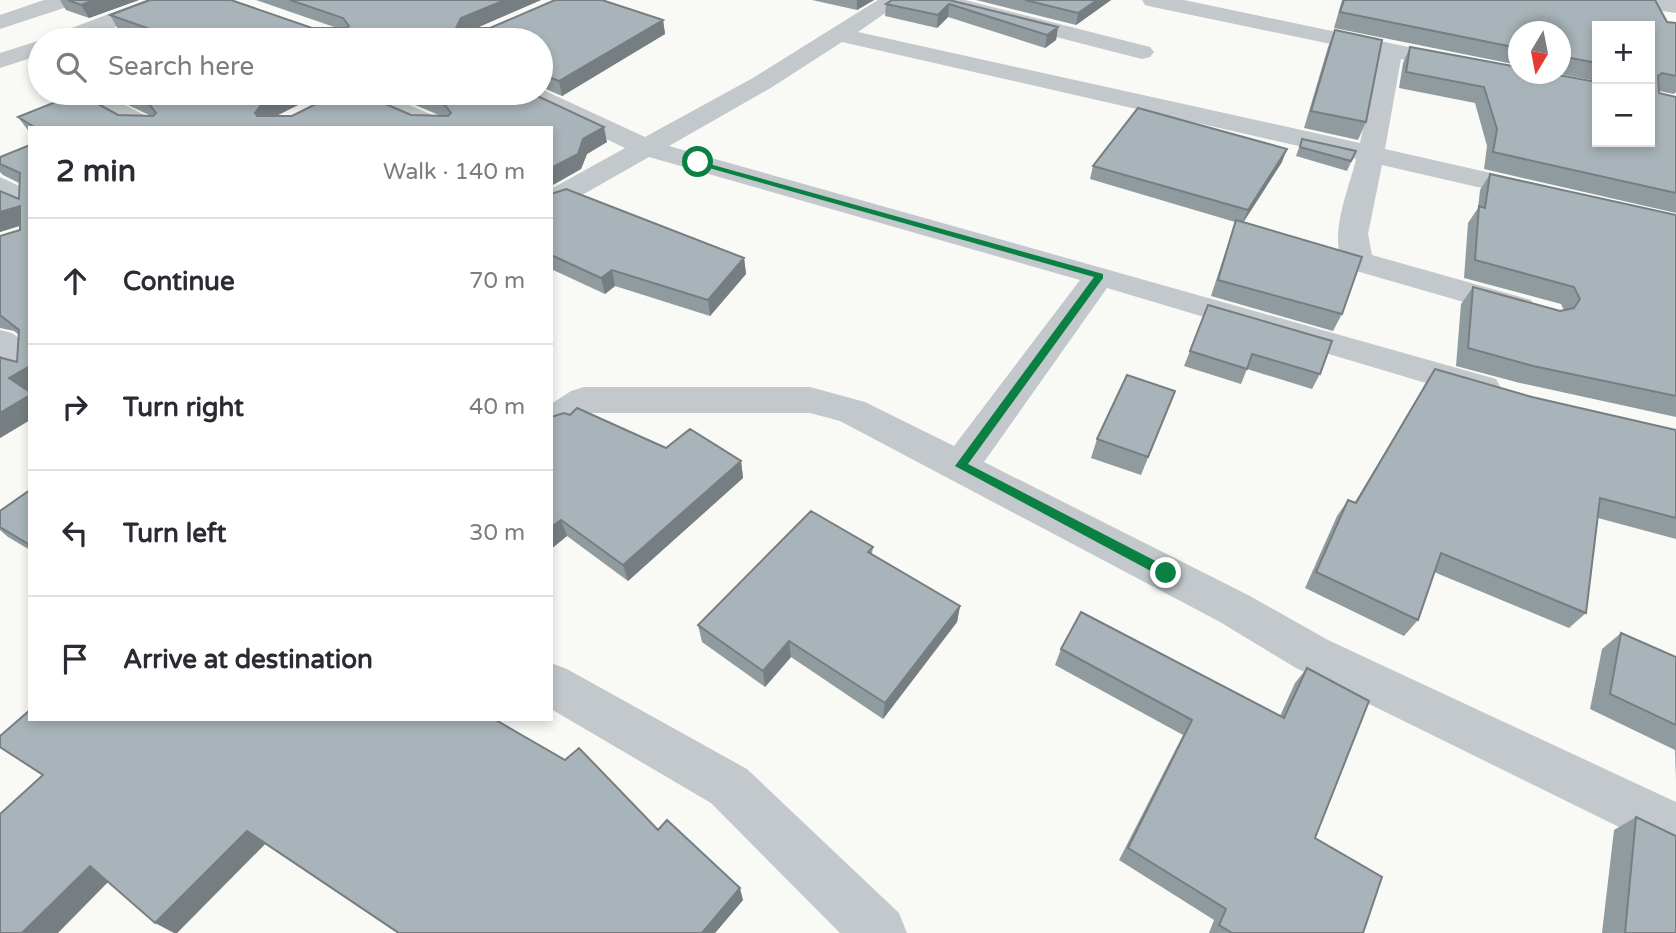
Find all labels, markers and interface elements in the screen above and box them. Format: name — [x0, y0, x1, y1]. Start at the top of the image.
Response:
north arrow — [1508, 21, 1571, 84]
map controls — [1592, 21, 1655, 147]
button: + — [1592, 21, 1655, 84]
search box — [28, 28, 553, 105]
icon: search — [52, 48, 90, 86]
text: Search here — [108, 51, 254, 82]
button: − — [1592, 84, 1655, 147]
route start — [682, 146, 713, 177]
text: 2 min — [56, 153, 136, 190]
text: Walk · 140 m — [383, 158, 525, 186]
icon: ahead — [56, 262, 94, 300]
text: Continue — [123, 266, 235, 297]
text: 70 m — [469, 267, 525, 295]
icon: right — [56, 388, 94, 426]
text: Turn right — [123, 392, 244, 423]
text: 40 m — [469, 393, 525, 421]
icon: left — [56, 514, 94, 552]
text: Turn left — [123, 518, 226, 549]
text: 30 m — [469, 519, 525, 547]
route end — [1150, 557, 1181, 588]
icon: arrive — [56, 640, 94, 678]
text: Arrive at destination — [123, 644, 373, 675]

